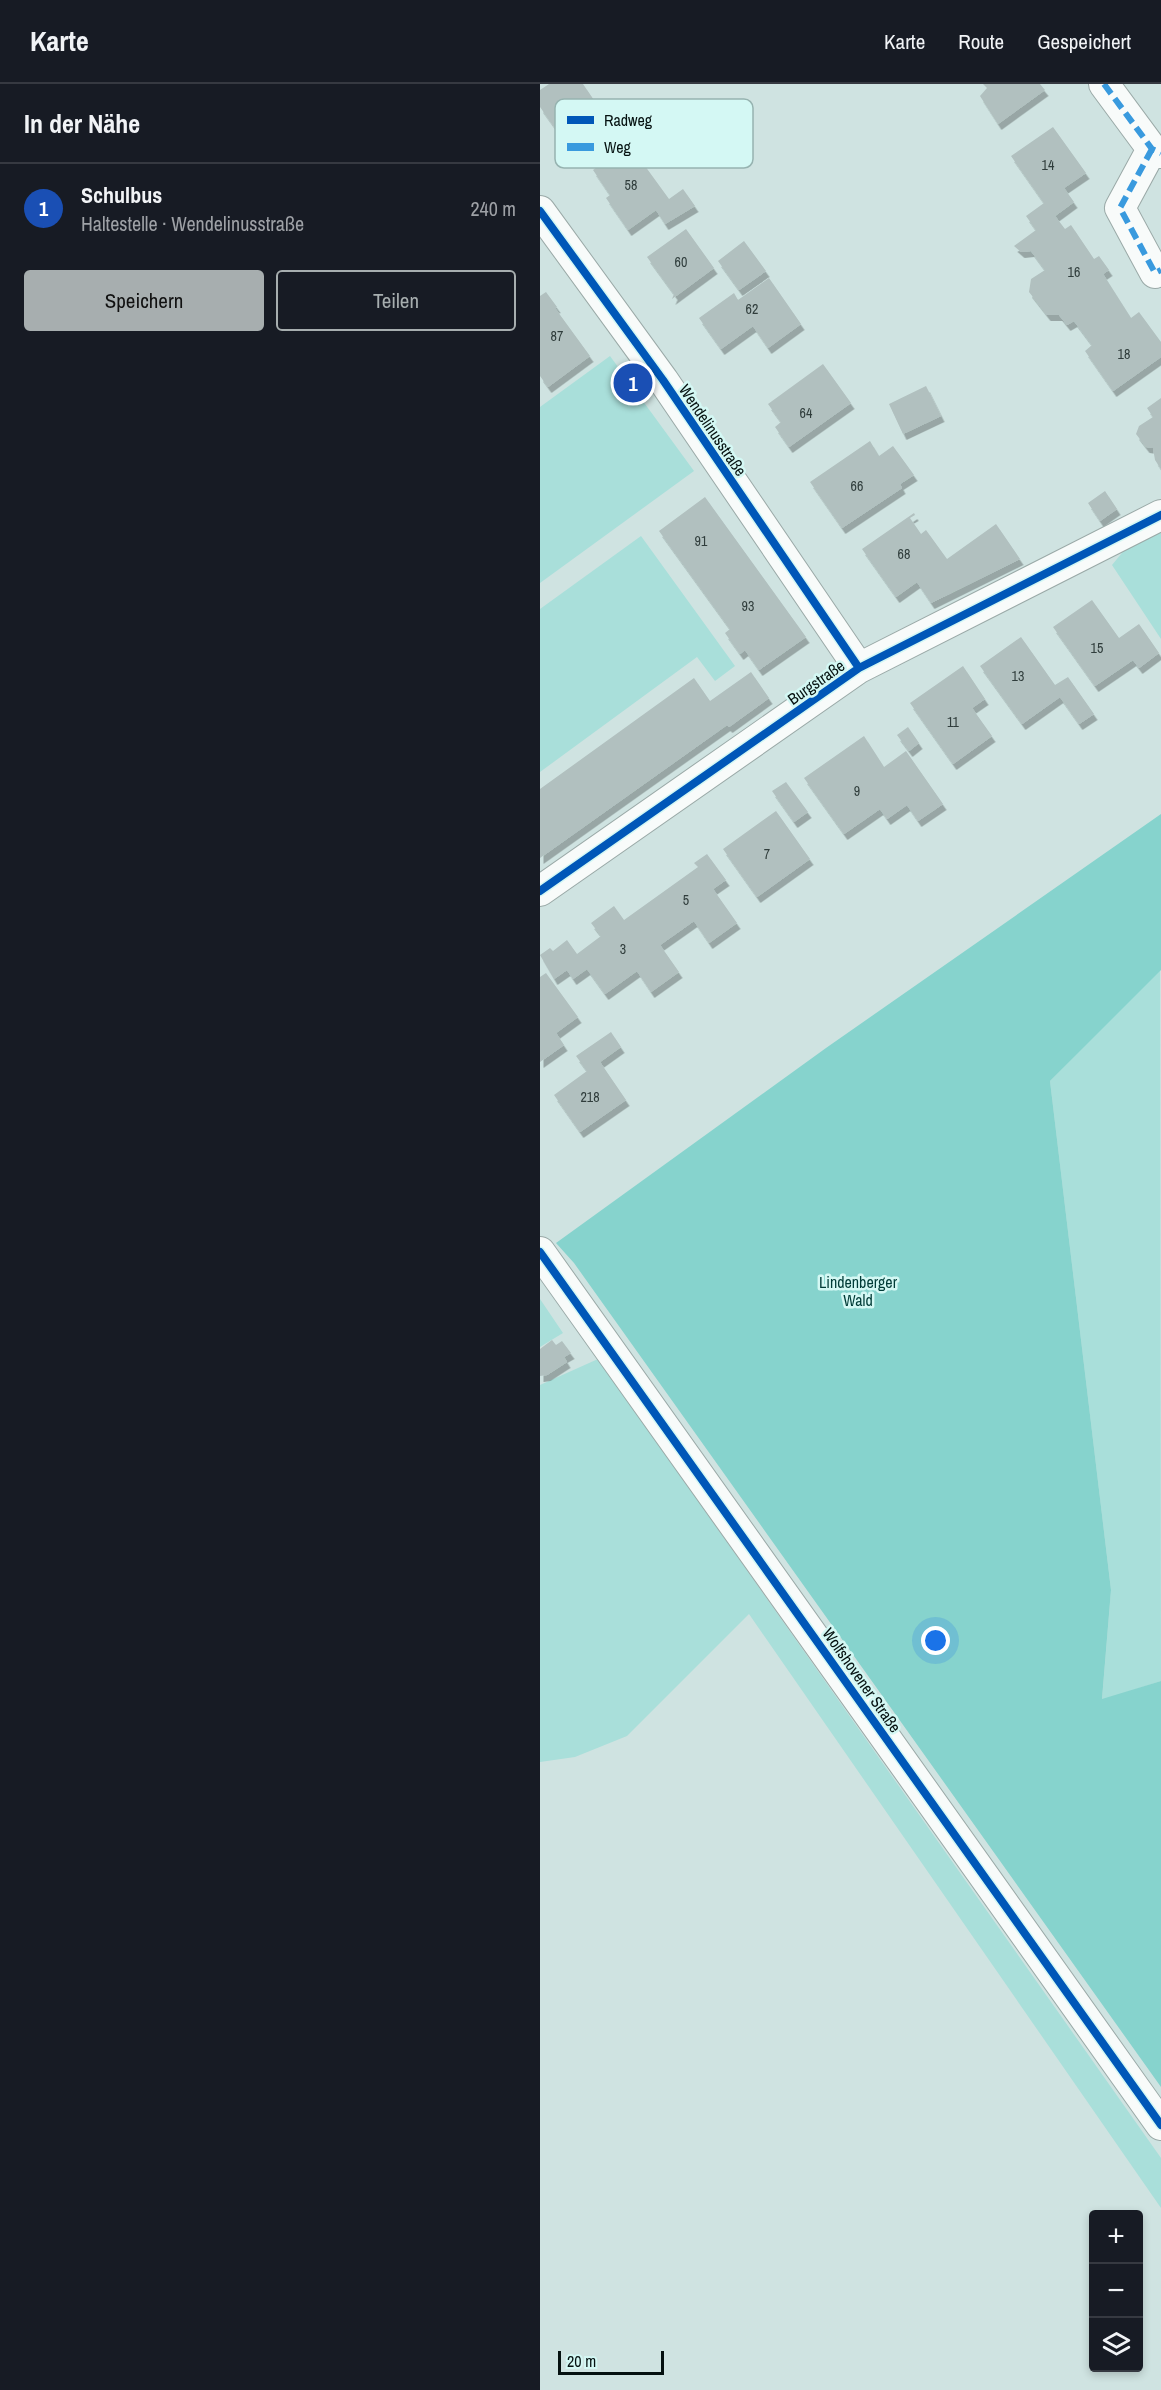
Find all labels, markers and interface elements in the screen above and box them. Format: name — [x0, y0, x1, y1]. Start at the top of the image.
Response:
text: Karte — [30, 22, 89, 60]
text: Karte — [884, 27, 925, 56]
text: Route — [958, 27, 1004, 56]
text: Gespeichert — [1037, 27, 1131, 56]
legend — [555, 99, 753, 168]
text: In der Nähe — [24, 106, 140, 141]
text: Radweg — [604, 109, 653, 131]
text: Weg — [604, 136, 631, 158]
house number: 14 — [1042, 156, 1055, 174]
house number: 58 — [625, 176, 637, 194]
text: Schulbus — [81, 180, 162, 210]
text: 1 — [39, 195, 48, 222]
text: 240 m — [470, 195, 516, 222]
text: Haltestelle · Wendelinusstraße — [81, 210, 304, 237]
house number: 60 — [675, 253, 687, 271]
house number: 16 — [1068, 263, 1080, 281]
button: Speichern — [24, 270, 264, 331]
button: Teilen — [276, 270, 516, 331]
house number: 62 — [746, 300, 758, 318]
house number: 87 — [551, 327, 563, 345]
house number: 18 — [1118, 345, 1130, 363]
pin: 1 — [614, 360, 652, 406]
street label: Wendelinusstraße — [674, 380, 752, 480]
house number: 64 — [800, 404, 813, 422]
house number: 66 — [851, 477, 863, 495]
house number: 91 — [695, 532, 708, 550]
house number: 68 — [898, 545, 910, 563]
house number: 93 — [742, 597, 754, 615]
house number: 15 — [1091, 639, 1103, 657]
street label: Burgstraße — [783, 654, 849, 710]
house number: 13 — [1012, 667, 1024, 685]
house number: 11 — [947, 713, 960, 731]
house number: 9 — [854, 782, 860, 800]
house number: 7 — [764, 845, 770, 863]
house number: 5 — [683, 891, 689, 909]
house number: 3 — [620, 940, 626, 958]
house number: 218 — [580, 1088, 600, 1106]
park label: Lindenberger Wald — [819, 1271, 898, 1311]
street label: Wolfshovener Straße — [818, 1623, 906, 1737]
your location — [921, 1626, 950, 1655]
map controls — [1089, 2210, 1143, 2372]
button: + — [1089, 2210, 1143, 2264]
button: − — [1089, 2264, 1143, 2318]
button: layers — [1089, 2318, 1143, 2372]
scale bar — [558, 2348, 664, 2376]
text: 20 m — [567, 2350, 596, 2372]

